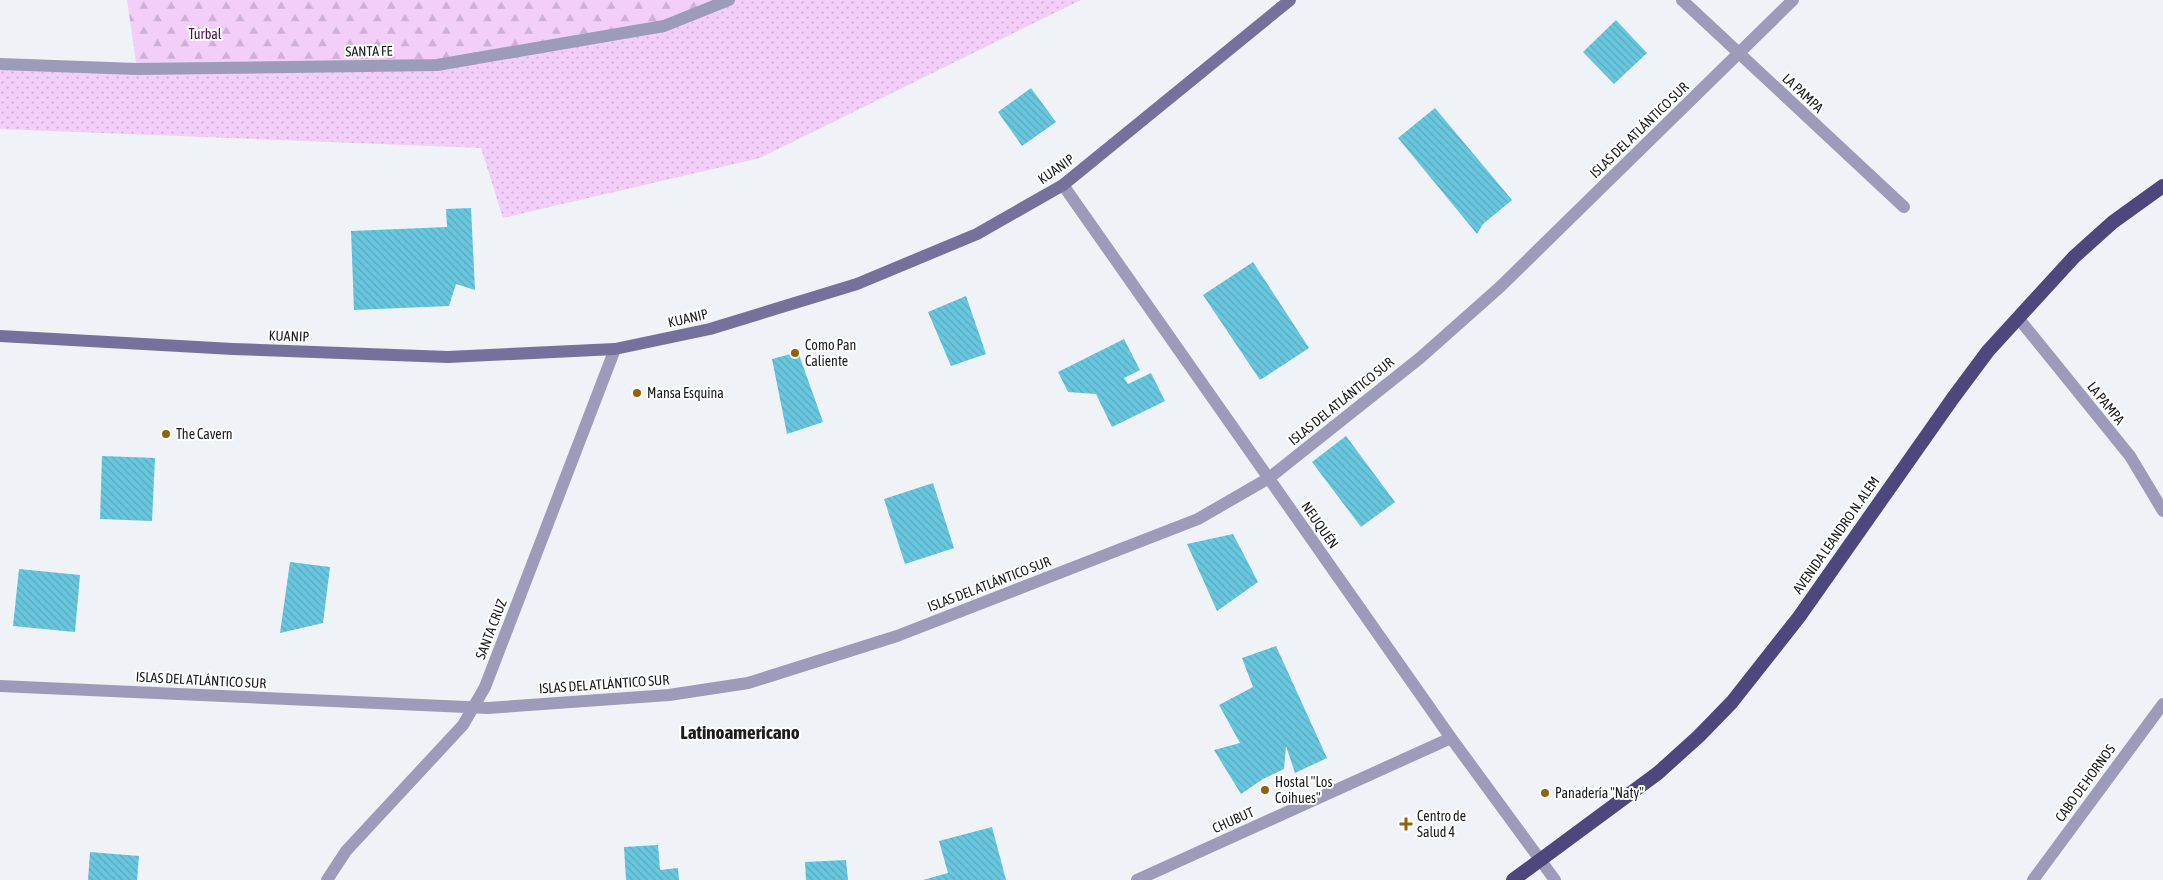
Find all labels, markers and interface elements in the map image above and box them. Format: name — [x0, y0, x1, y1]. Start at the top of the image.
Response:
park label: Turbal — [188, 26, 222, 42]
street label: SANTA FE — [345, 43, 393, 59]
street label: LA PAMPA — [1779, 70, 1827, 116]
street label: ISLAS DEL ATLÁNTICO SUR — [1586, 79, 1692, 181]
street label: KUANIP — [1035, 151, 1077, 187]
street label: KUANIP — [666, 306, 710, 330]
street label: KUANIP — [268, 327, 310, 345]
place label: Como Pan Caliente — [805, 337, 856, 369]
marker: Como Pan Caliente — [789, 347, 801, 359]
street label: ISLAS DEL ATLÁNTICO SUR — [1285, 354, 1397, 448]
street label: LA PAMPA — [2084, 379, 2128, 428]
place label: Mansa Esquina — [647, 385, 724, 401]
marker: Mansa Esquina — [631, 387, 643, 399]
place label: The Cavern — [176, 426, 233, 442]
marker: The Cavern — [160, 428, 172, 440]
street label: AVENIDA LEANDRO N. ALEM — [1789, 473, 1883, 597]
street label: NEUQUÉN — [1298, 499, 1342, 551]
street label: ISLAS DEL ATLÁNTICO SUR — [925, 553, 1053, 615]
street label: SANTA CRUZ — [472, 597, 510, 661]
street label: ISLAS DEL ATLÁNTICO SUR — [135, 669, 267, 691]
street label: ISLAS DEL ATLÁNTICO SUR — [538, 671, 670, 697]
district label: Latinoamericano — [680, 721, 800, 743]
street label: CABO DE HORNOS — [2052, 741, 2118, 825]
place label: Hostal "Los Coihues" — [1275, 774, 1332, 806]
marker: Hostal "Los Coihues" — [1259, 784, 1271, 796]
place label: Panadería "Naty" — [1555, 785, 1644, 801]
marker: Panadería "Naty" — [1539, 787, 1551, 799]
street label: CHUBUT — [1210, 804, 1256, 836]
place label: Centro de Salud 4 — [1417, 808, 1466, 840]
marker: Centro de Salud 4 — [1399, 817, 1413, 831]

